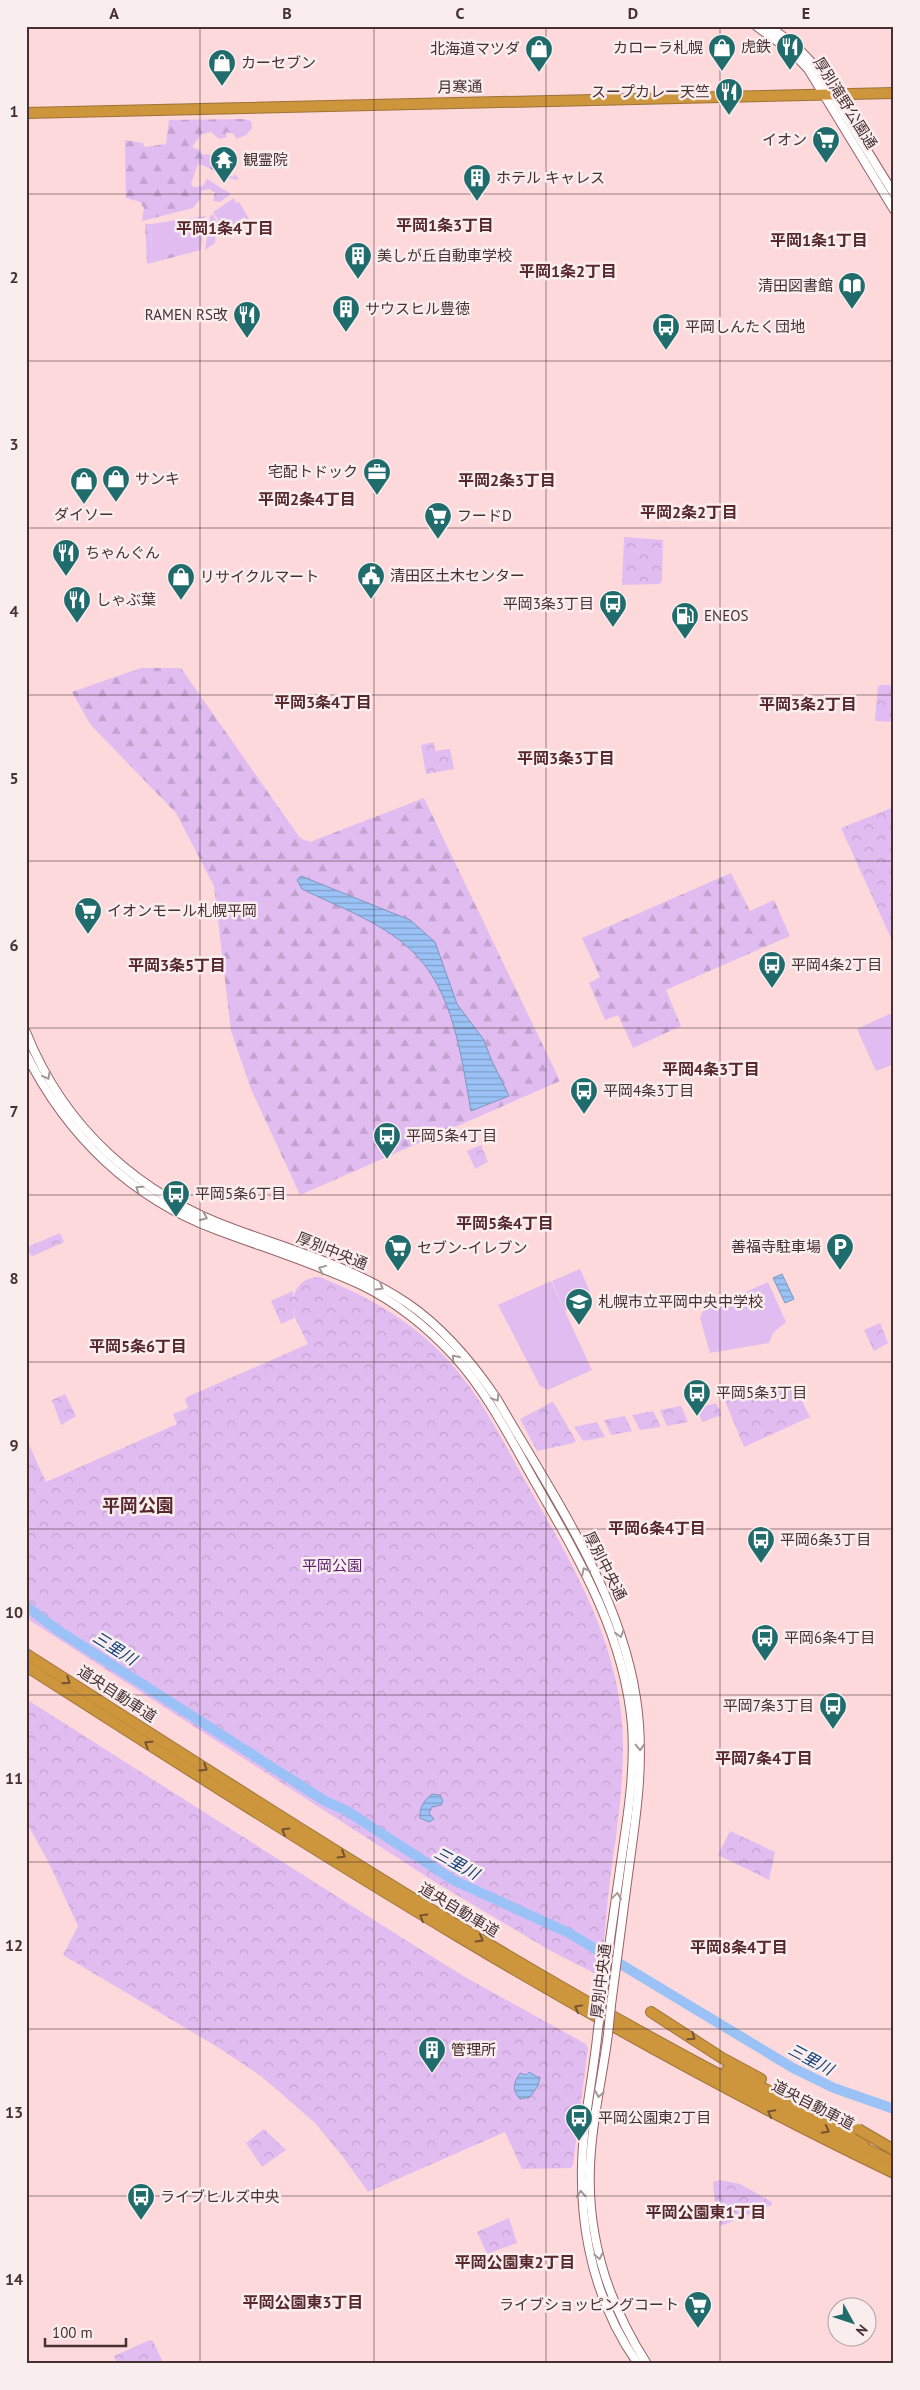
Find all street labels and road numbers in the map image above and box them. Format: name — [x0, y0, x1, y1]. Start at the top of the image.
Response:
street label: 厚別滝野公園通 — [810, 53, 881, 152]
street label: 月寒通 — [437, 77, 483, 96]
street label: 厚別中央通 — [294, 1228, 371, 1273]
street label: 厚別中央通 — [580, 1528, 631, 1604]
street label: 道央自動車道 — [74, 1661, 160, 1726]
street label: 道央自動車道 — [416, 1878, 503, 1941]
street label: 厚別中央通 — [587, 1943, 615, 2019]
street label: 道央自動車道 — [769, 2076, 858, 2133]

